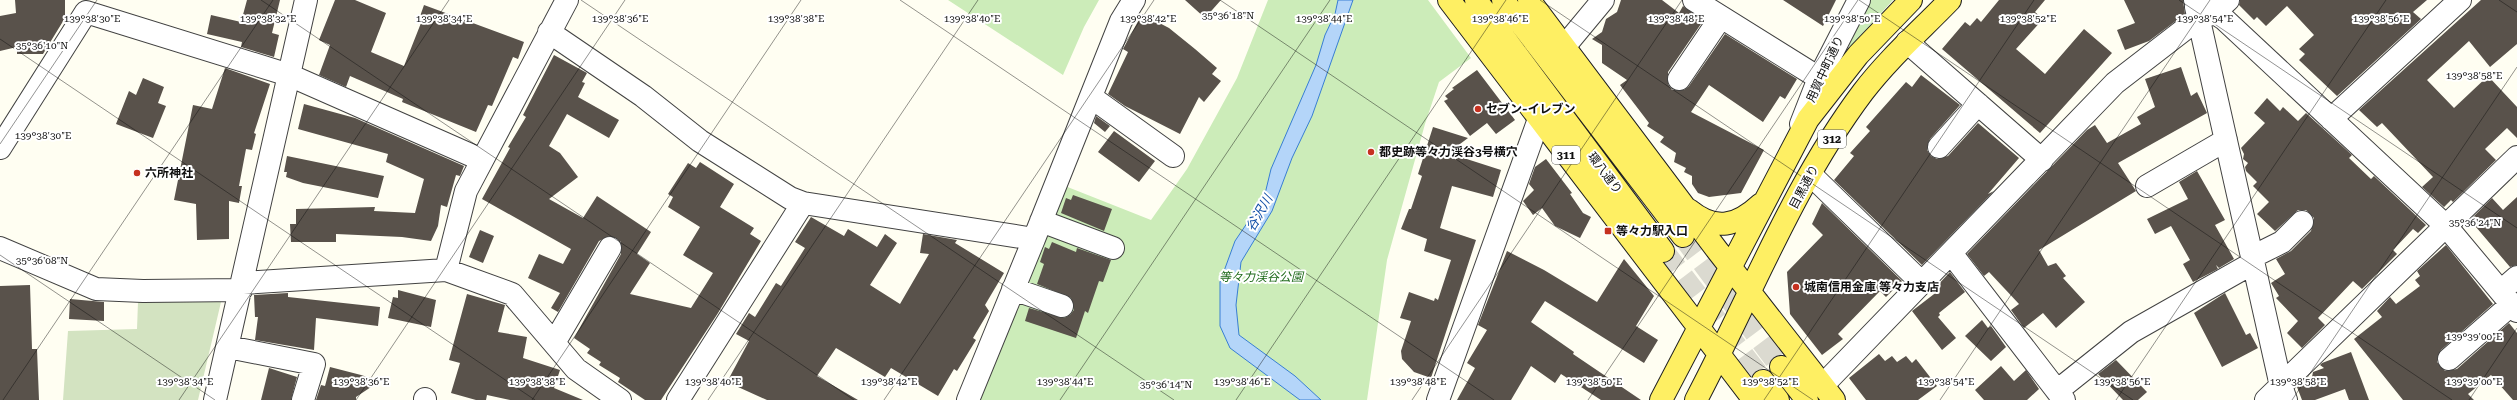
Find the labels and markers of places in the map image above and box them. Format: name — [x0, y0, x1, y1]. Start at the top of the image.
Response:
place label: セブン-イレブン — [1486, 102, 1576, 116]
marker: セブン-イレブン — [1473, 104, 1483, 114]
place label: 都史跡等々力渓谷3号横穴 — [1379, 145, 1518, 159]
marker: 都史跡等々力渓谷3号横穴 — [1366, 147, 1376, 157]
place label: 六所神社 — [145, 166, 193, 180]
marker: 六所神社 — [132, 168, 142, 178]
place label: 等々力駅入口 — [1616, 224, 1688, 238]
marker: 等々力駅入口 — [1603, 226, 1613, 236]
place label: 城南信用金庫 等々力支店 — [1804, 280, 1939, 294]
marker: 城南信用金庫 等々力支店 — [1791, 282, 1801, 292]

